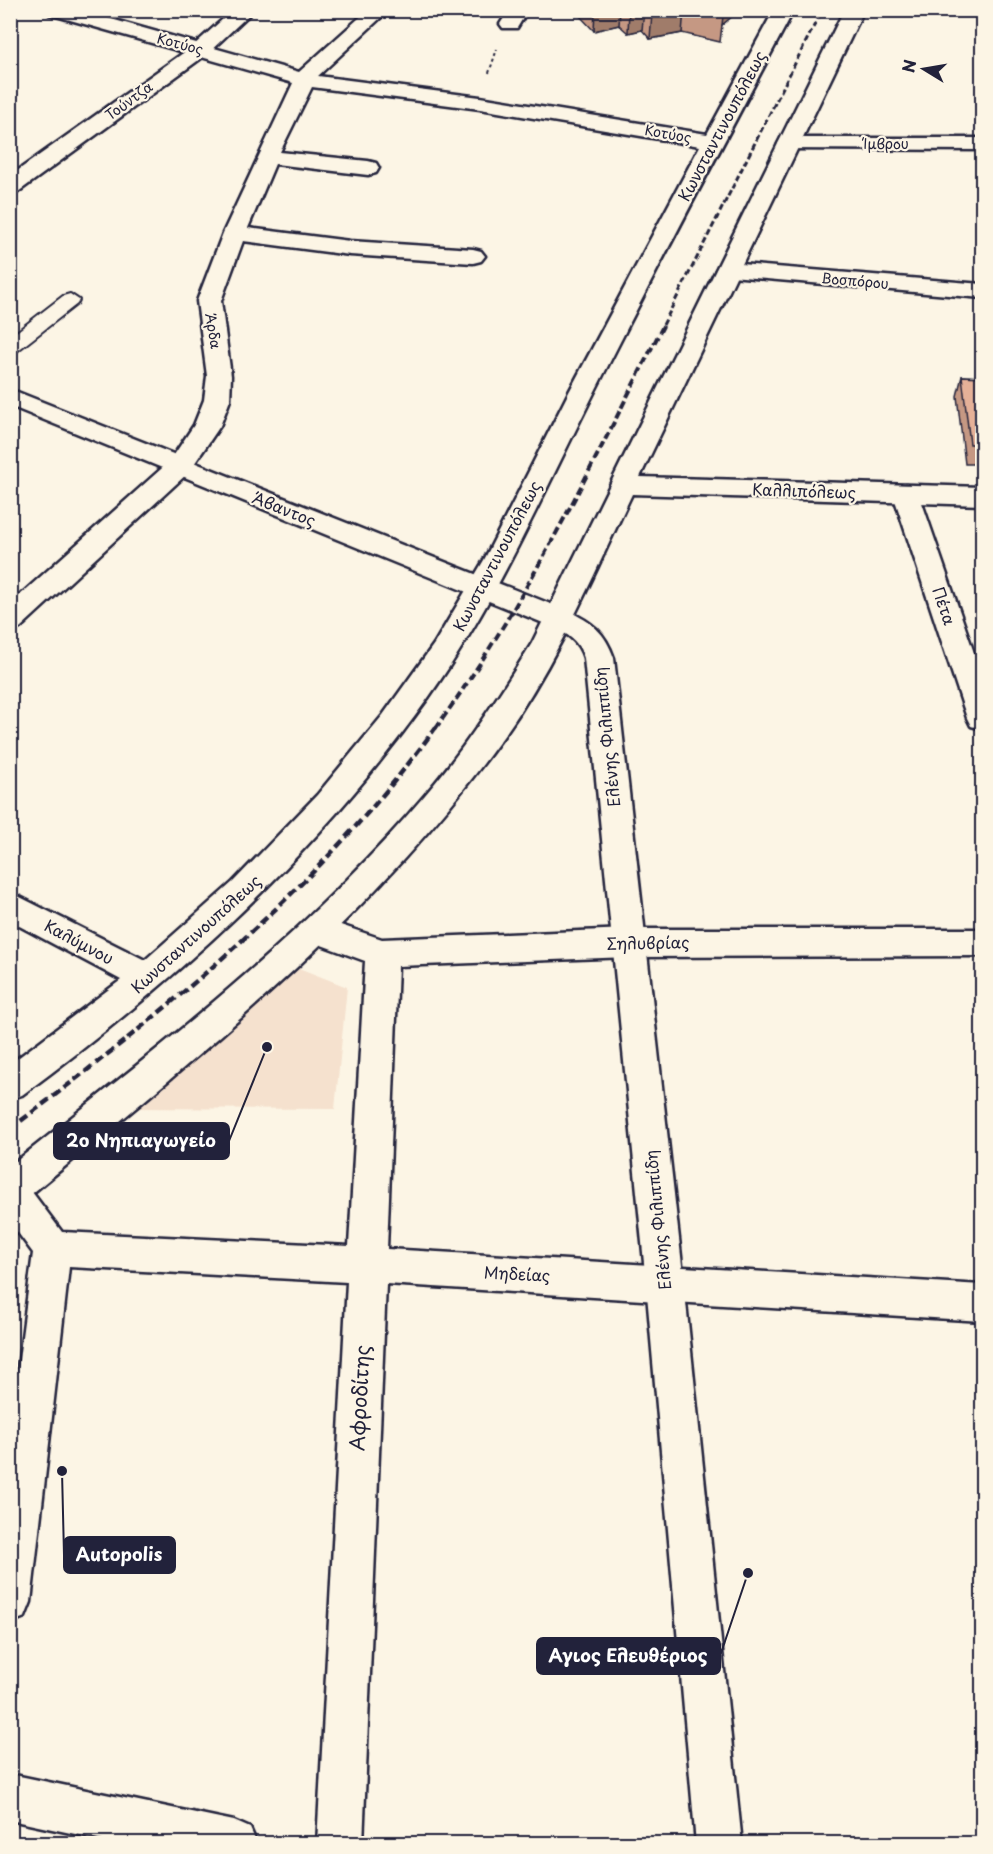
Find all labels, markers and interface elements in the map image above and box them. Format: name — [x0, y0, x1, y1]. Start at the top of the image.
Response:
street label: Κοτύος — [155, 27, 205, 60]
north arrow — [894, 39, 954, 99]
street label: Κωνσταντινουπόλεως — [671, 46, 771, 205]
text: N — [895, 57, 921, 74]
street label: Τούντζα — [100, 76, 157, 125]
street label: Κοτύος — [643, 119, 693, 148]
street label: Ίμβρου — [861, 133, 909, 154]
street label: Βοσπόρου — [820, 267, 890, 294]
street label: Άρδα — [200, 311, 227, 350]
street label: Κωνσταντινουπόλεως — [446, 476, 546, 635]
street label: Καλλιπόλεως — [752, 476, 856, 504]
street label: Άβαντος — [249, 485, 320, 532]
street label: Πέτα — [927, 583, 963, 629]
street label: Ελένης Φιλιππίδη — [587, 666, 625, 808]
street label: Κωνσταντινουπόλεως — [125, 868, 266, 998]
street label: Καλύμνου — [41, 913, 118, 969]
street label: Σηλυβρίας — [606, 929, 690, 955]
callout: 2ο Νηπιαγωγείο — [54, 1123, 229, 1159]
text: 2ο Νηπιαγωγείο — [66, 1126, 216, 1153]
street label: Ελένης Φιλιππίδη — [638, 1149, 676, 1291]
street label: Μηδείας — [483, 1259, 551, 1287]
street label: Αφροδίτης — [341, 1344, 377, 1452]
callout: Autopolis — [64, 1537, 175, 1573]
text: Autopolis — [76, 1540, 163, 1567]
callout: Αγιος Ελευθέριος — [537, 1638, 720, 1674]
text: Αγιος Ελευθέριος — [548, 1641, 708, 1668]

